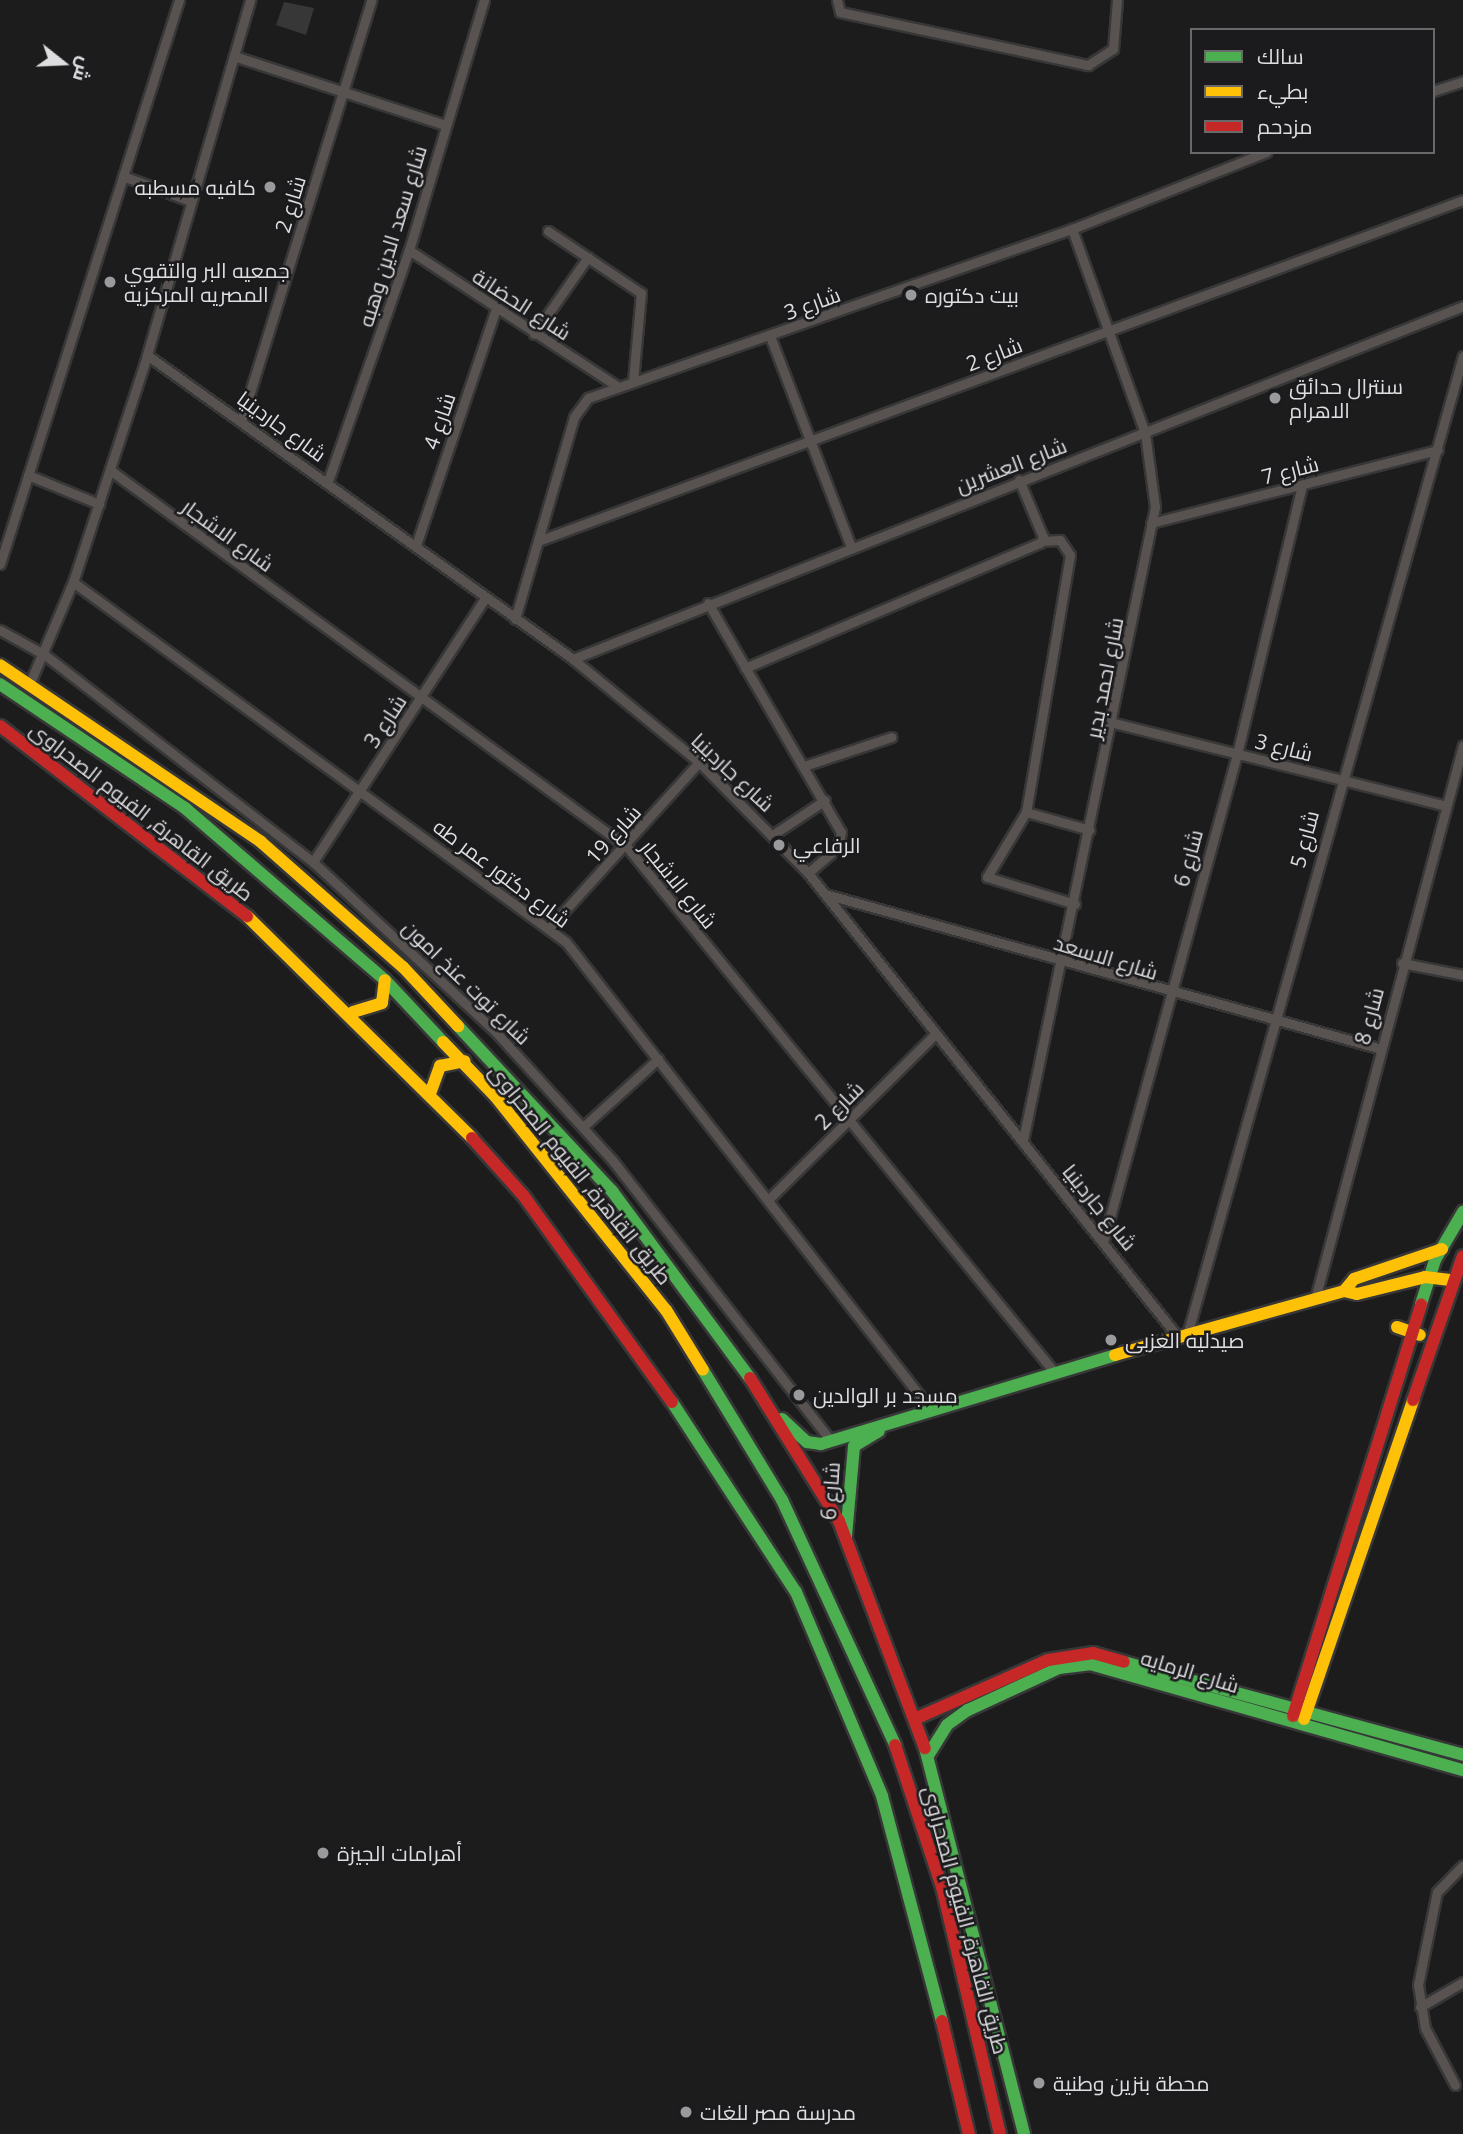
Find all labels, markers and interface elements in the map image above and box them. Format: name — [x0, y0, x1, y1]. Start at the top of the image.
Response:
north arrow — [28, 28, 98, 98]
legend — [1190, 28, 1435, 154]
text: سالك — [1257, 42, 1304, 70]
text: ش — [67, 54, 99, 85]
text: بطيء — [1257, 77, 1308, 105]
text: مزدحم — [1257, 112, 1312, 140]
street label: شارع سعد الدين وهبه — [352, 142, 432, 330]
street label: شارع 2 — [269, 173, 311, 235]
place label: كافيه مسطبه — [135, 174, 256, 200]
marker: كافيه مسطبه — [262, 179, 278, 195]
place label: جمعيه البر والتقوي المصريه المركزيه — [124, 257, 290, 307]
street label: شارع الحضانة — [468, 263, 576, 345]
marker: جمعيه البر والتقوي المصريه المركزيه — [102, 274, 118, 290]
street label: شارع 3 — [780, 281, 844, 325]
place label: بيت دكتوره — [925, 282, 1019, 308]
marker: بيت دكتوره — [903, 287, 919, 303]
street label: شارع 2 — [962, 332, 1026, 376]
place label: سنترال حدائق الاهرام — [1289, 373, 1403, 423]
street label: شارع جاردينيا — [233, 385, 331, 467]
street label: شارع 4 — [418, 389, 460, 453]
marker: سنترال حدائق الاهرام — [1267, 390, 1283, 406]
street label: شارع العشرين — [952, 432, 1070, 498]
street label: شارع 7 — [1259, 451, 1321, 489]
street label: شارع الاشجار — [177, 493, 279, 577]
street label: شارع احمد بدير — [1080, 615, 1128, 741]
street label: شارع 3 — [359, 690, 411, 752]
street label: طريق القاهرة, الفيوم الصحراوى — [25, 716, 259, 906]
street label: شارع جاردينيا — [686, 727, 780, 817]
street label: شارع 3 — [1253, 728, 1315, 766]
street label: شارع 19 — [580, 800, 646, 868]
street label: شارع 5 — [1284, 808, 1324, 870]
street label: شارع دكتور عمر طه — [429, 813, 575, 933]
street label: شارع 6 — [1168, 827, 1208, 889]
place label: الرفاعي — [793, 832, 861, 858]
street label: شارع الاشجار — [636, 834, 722, 934]
marker: الرفاعي — [771, 837, 787, 853]
street label: شارع توت عنخ امون — [398, 914, 536, 1050]
street label: شارع الاسعد — [1051, 929, 1161, 985]
street label: شارع 8 — [1349, 985, 1389, 1047]
street label: طريق القاهرة, الفيوم الصحراوى — [484, 1059, 678, 1289]
street label: شارع 2 — [810, 1076, 868, 1134]
street label: شارع جاردينيا — [1058, 1159, 1142, 1255]
place label: صيدليه العزبى — [1125, 1327, 1244, 1353]
marker: صيدليه العزبى — [1103, 1332, 1119, 1348]
place label: مسجد بر الوالدين — [813, 1382, 958, 1408]
marker: مسجد بر الوالدين — [791, 1387, 807, 1403]
street label: شارع 6 — [815, 1461, 845, 1521]
street label: شارع الرمايه — [1138, 1644, 1242, 1698]
street label: طريق القاهرة, الفيوم الصحراوى — [918, 1783, 1014, 2057]
place label: أهرامات الجيزة — [337, 1840, 462, 1866]
marker: أهرامات الجيزة — [315, 1845, 331, 1861]
place label: محطة بنزين وطنية — [1053, 2070, 1210, 2096]
marker: محطة بنزين وطنية — [1031, 2075, 1047, 2091]
place label: مدرسة مصر للغات — [700, 2099, 856, 2125]
marker: مدرسة مصر للغات — [678, 2104, 694, 2120]

